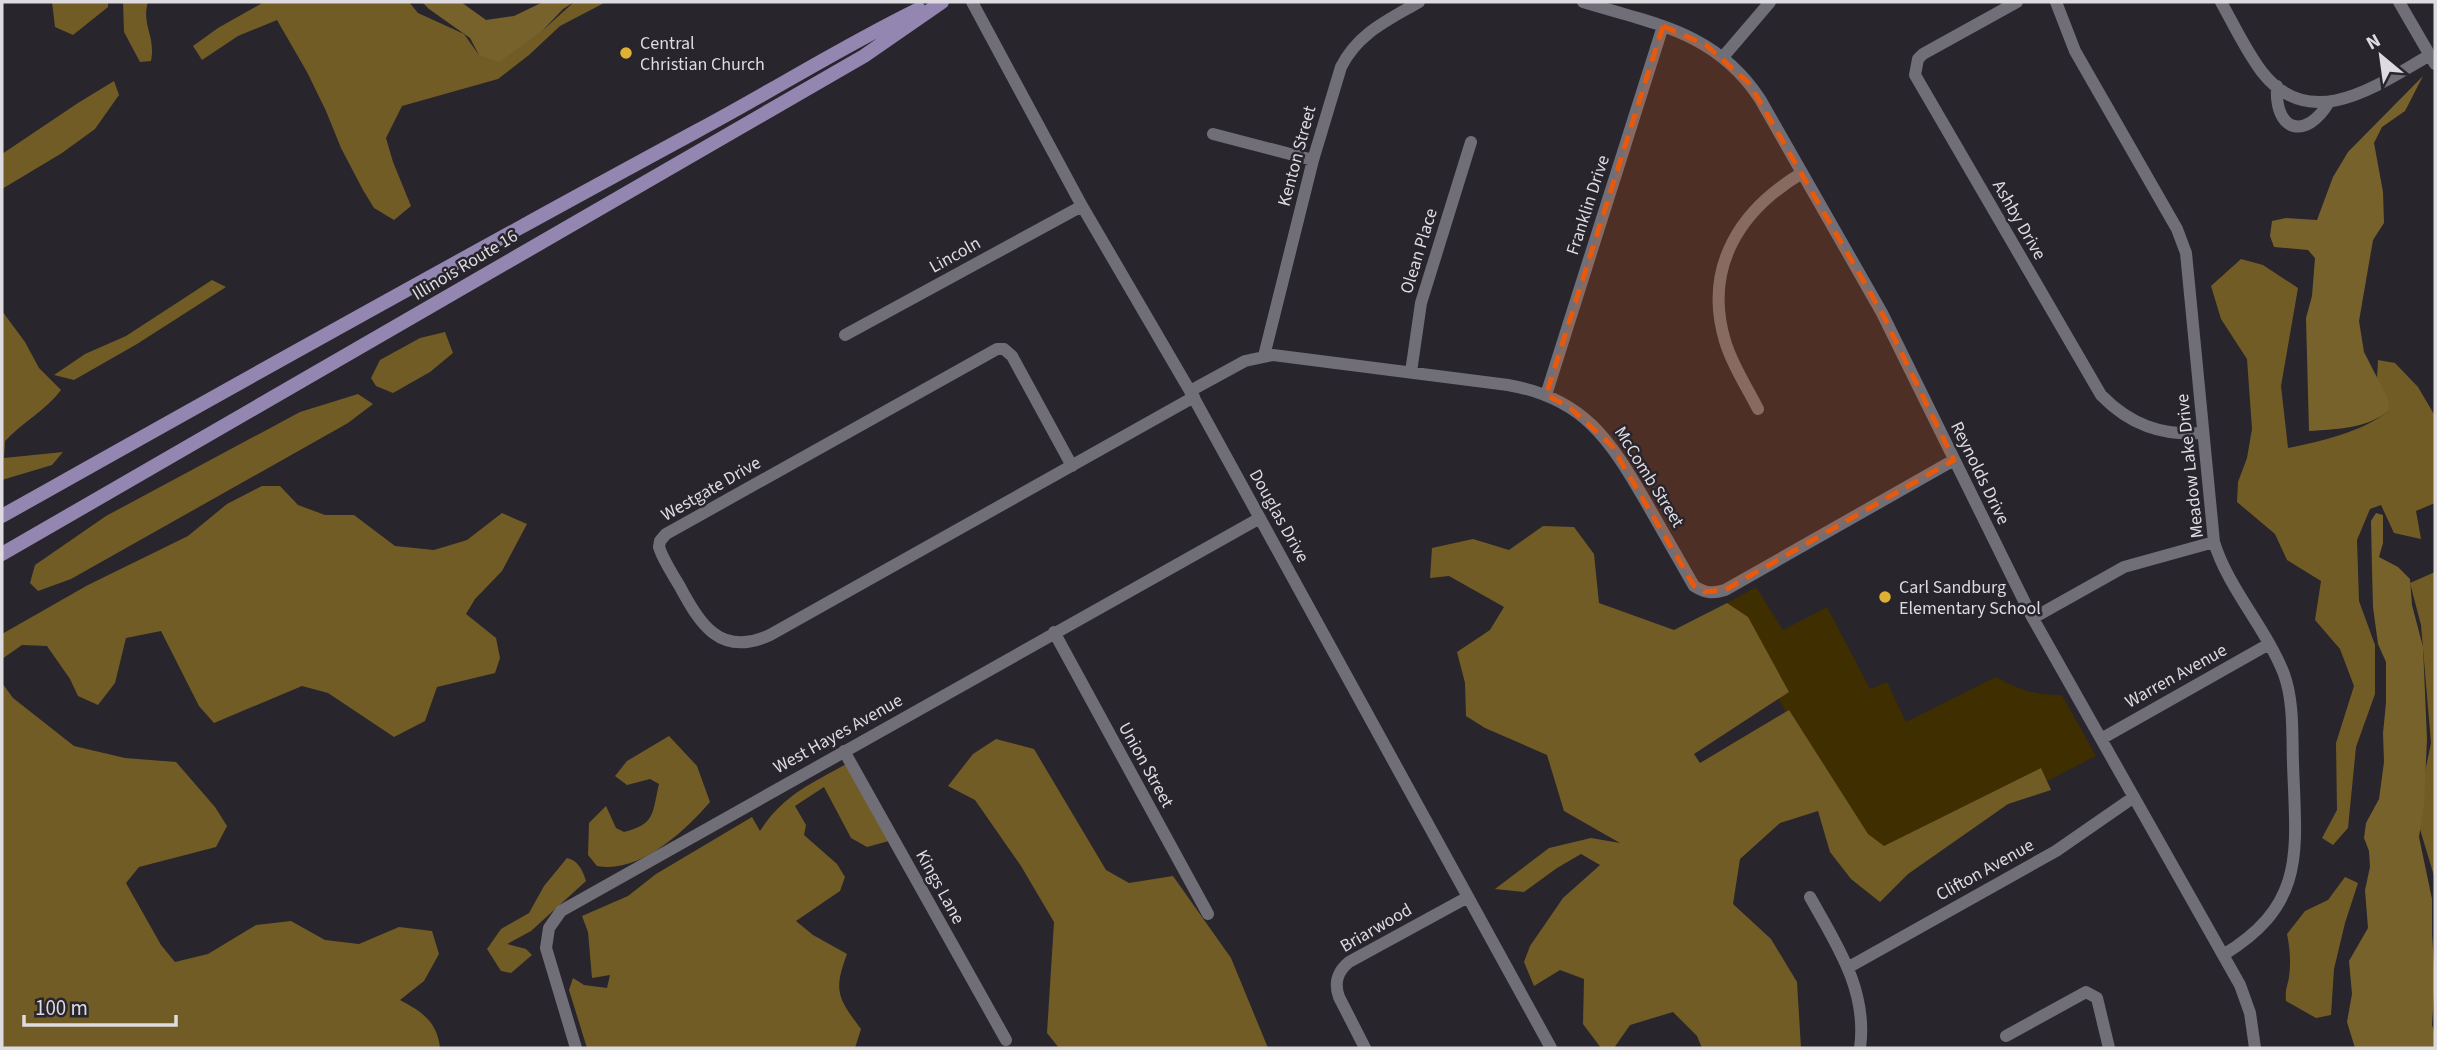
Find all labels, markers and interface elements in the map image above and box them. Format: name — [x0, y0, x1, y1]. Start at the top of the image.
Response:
north arrow — [2346, 21, 2416, 91]
text: N — [2361, 28, 2386, 57]
place label: Central Christian Church — [640, 31, 765, 77]
marker: Central Christian Church — [618, 45, 634, 61]
street label: Kenton Street — [1272, 103, 1322, 209]
street label: Franklin Drive — [1560, 152, 1616, 258]
street label: Ashby Drive — [1986, 175, 2052, 265]
street label: Olean Place — [1394, 205, 1444, 297]
street label: Illinois Route 16 — [407, 224, 523, 306]
street label: Lincoln — [925, 231, 985, 279]
street label: Meadow Lake Drive — [2170, 393, 2210, 539]
street label: Reynolds Drive — [1944, 417, 2016, 529]
street label: McComb Street — [1608, 422, 1690, 532]
street label: Westgate Drive — [657, 450, 765, 528]
street label: Douglas Drive — [1243, 465, 1315, 567]
place label: Carl Sandburg Elementary School — [1899, 575, 2041, 621]
marker: Carl Sandburg Elementary School — [1877, 589, 1893, 605]
street label: Warren Avenue — [2120, 638, 2232, 714]
street label: West Hayes Avenue — [769, 688, 907, 780]
street label: Union Street — [1112, 718, 1180, 812]
street label: Clifton Avenue — [1932, 833, 2039, 907]
street label: Kings Lane — [909, 845, 971, 929]
street label: Briarwood — [1335, 897, 1417, 959]
scale bar — [24, 984, 177, 1028]
text: 100 m — [35, 993, 88, 1023]

